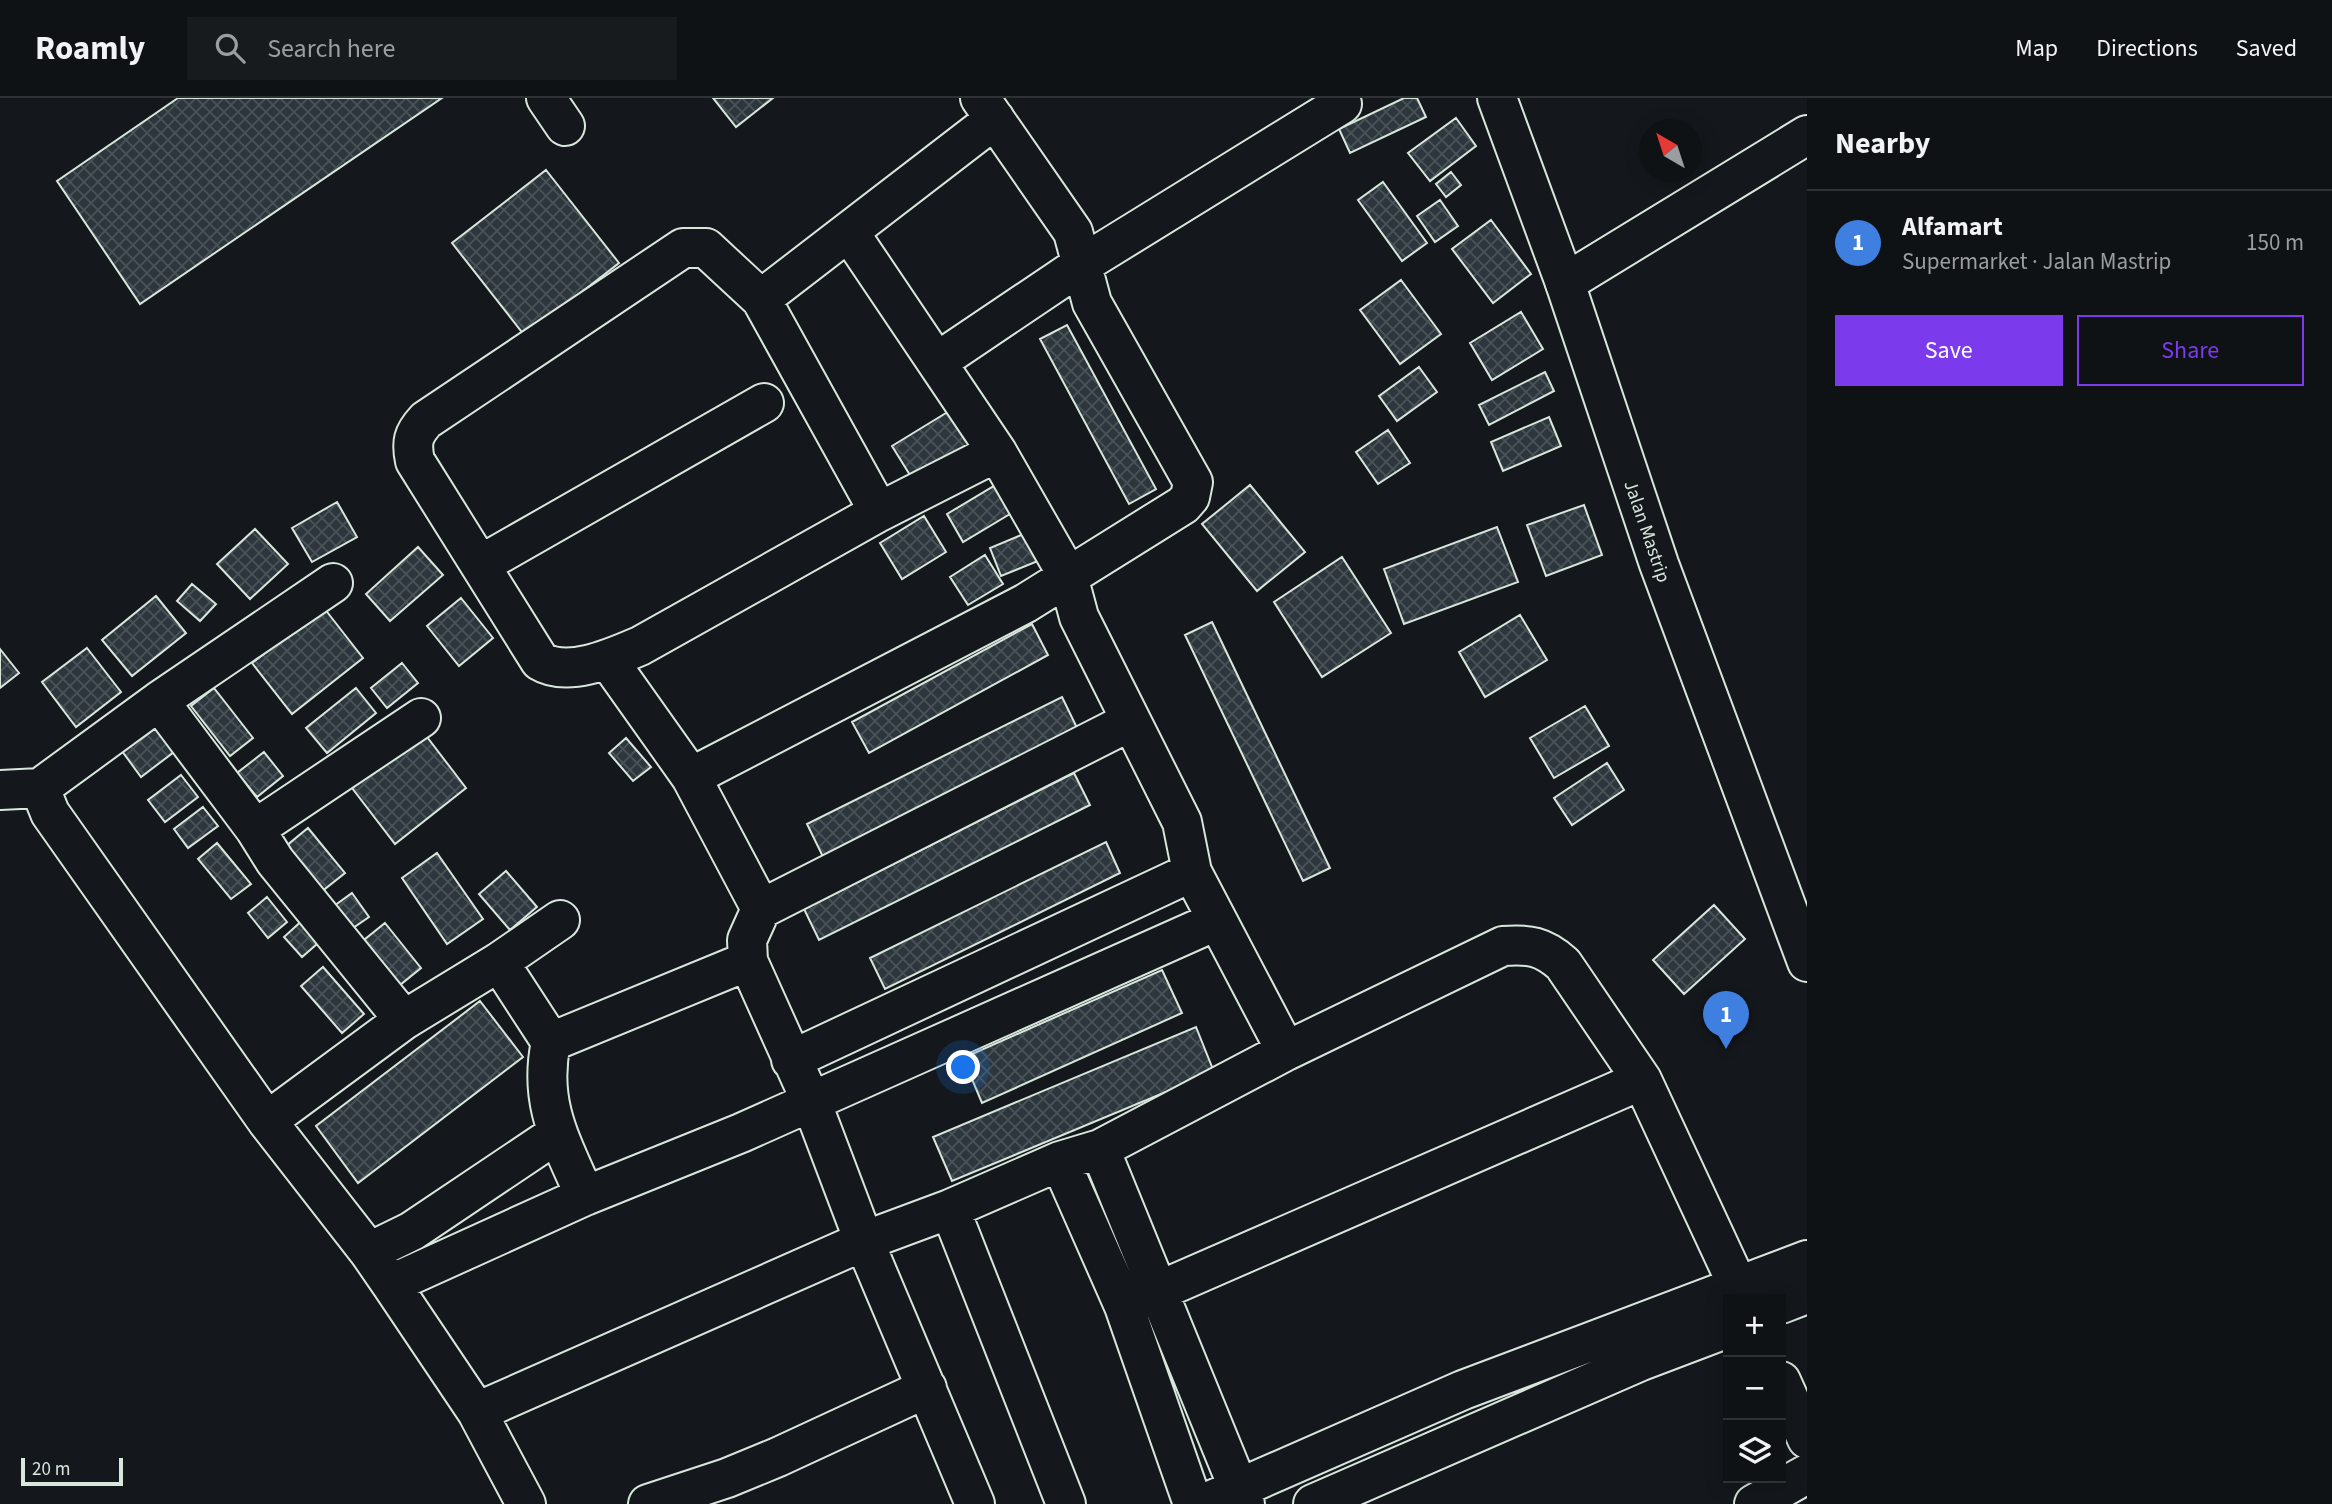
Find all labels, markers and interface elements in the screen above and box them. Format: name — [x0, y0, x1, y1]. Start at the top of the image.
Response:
search box — [187, 17, 677, 80]
text: Roamly — [35, 25, 145, 72]
icon: search — [211, 29, 249, 67]
text: Search here — [267, 30, 395, 67]
text: Map — [2015, 31, 2058, 66]
text: Directions — [2096, 31, 2198, 66]
text: Saved — [2236, 31, 2297, 66]
north arrow — [1639, 119, 1702, 182]
text: Nearby — [1835, 122, 1930, 165]
text: Alfamart — [1902, 208, 2003, 245]
text: 1 — [1852, 226, 1864, 259]
text: 150 m — [2246, 226, 2304, 259]
text: Supermarket · Jalan Mastrip — [1902, 245, 2171, 278]
button: Save — [1835, 315, 2063, 386]
button: Share — [2077, 315, 2304, 386]
street label: Jalan Mastrip — [1616, 477, 1677, 586]
pin: 1 — [1703, 991, 1749, 1049]
your location — [946, 1050, 980, 1084]
map controls — [1723, 1294, 1786, 1483]
button: + — [1723, 1294, 1786, 1357]
button: − — [1723, 1357, 1786, 1420]
button: layers — [1723, 1420, 1786, 1483]
scale bar — [21, 1455, 122, 1487]
text: 20 m — [32, 1456, 70, 1483]

